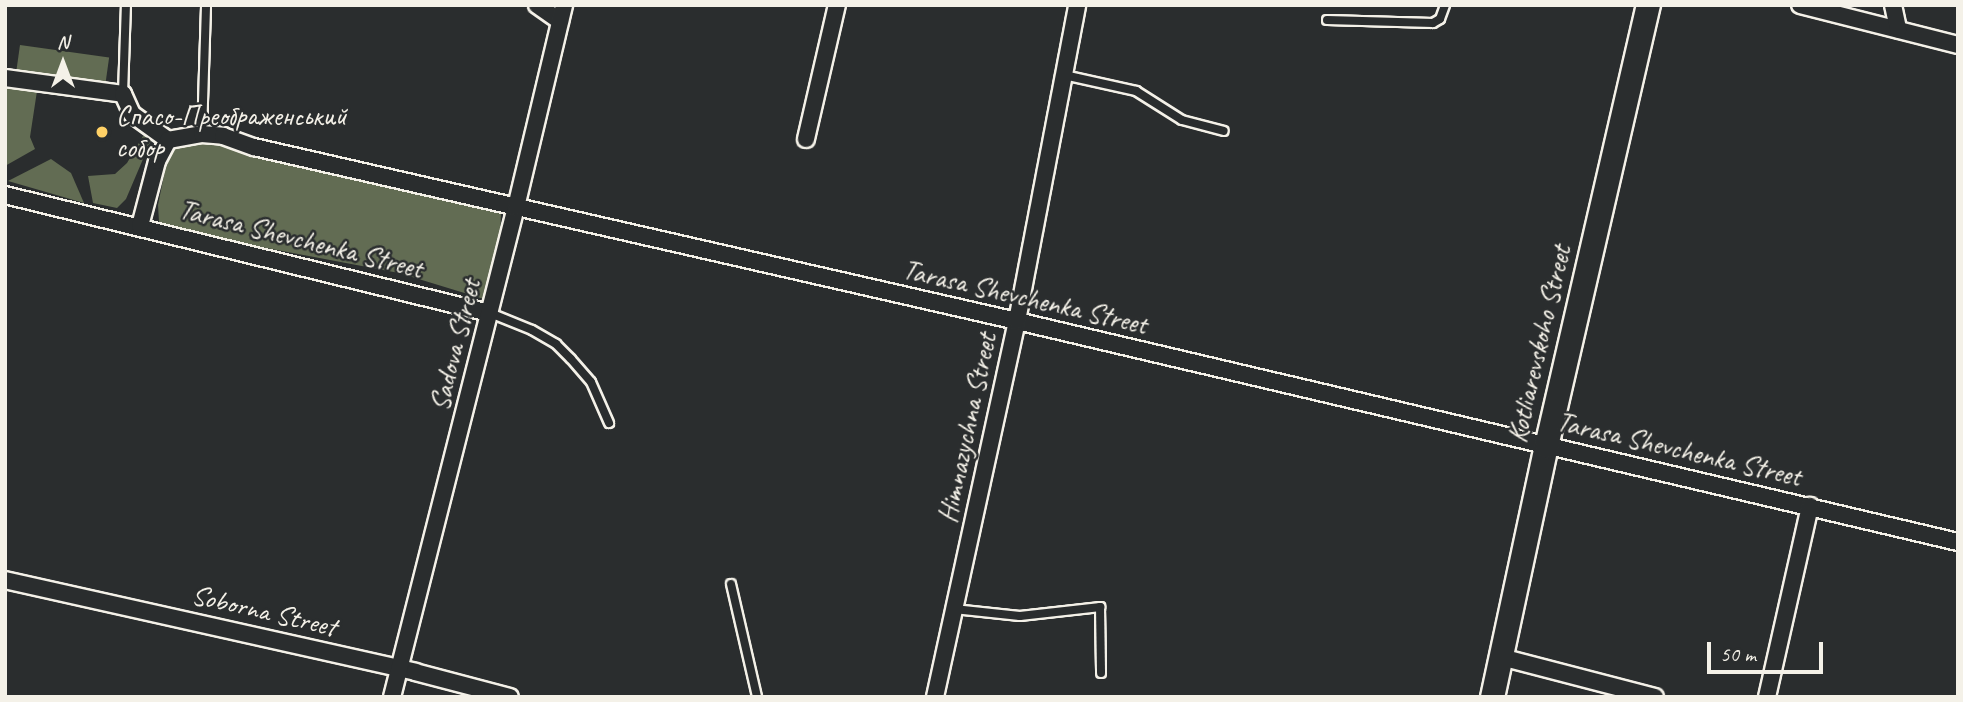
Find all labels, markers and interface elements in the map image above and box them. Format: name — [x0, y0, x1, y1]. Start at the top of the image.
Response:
north arrow — [28, 28, 98, 98]
text: N — [57, 30, 69, 54]
place label: Спасо-Преображенський собор — [116, 99, 347, 165]
marker: Спасо-Преображенський собор — [94, 124, 110, 140]
street label: Tarasa Shevchenka Street — [175, 192, 427, 286]
street label: Kotliarevskoho Street — [1500, 242, 1578, 446]
street label: Tarasa Shevchenka Street — [899, 252, 1151, 342]
street label: Sadova Street — [422, 275, 488, 415]
street label: Himnazychna Street — [930, 330, 1004, 526]
street label: Tarasa Shevchenka Street — [1553, 404, 1805, 494]
street label: Soborna Street — [189, 578, 339, 644]
scale bar — [1711, 628, 1826, 672]
text: 50 m — [1720, 641, 1756, 667]

